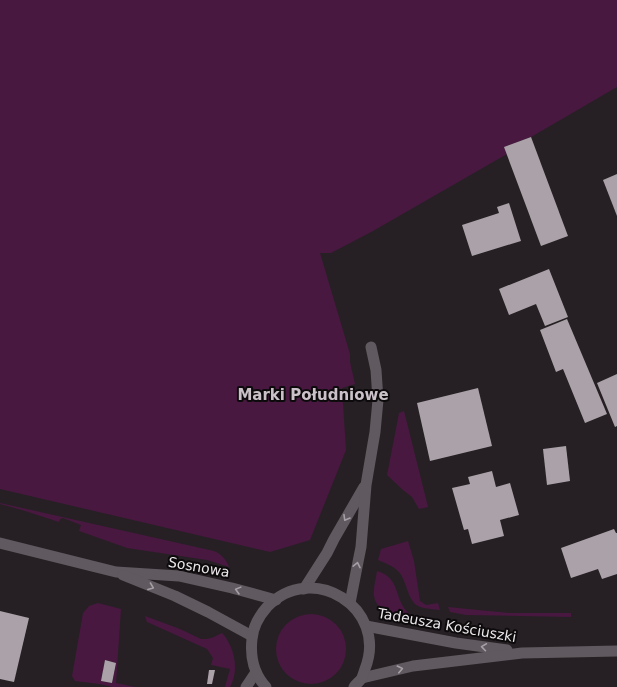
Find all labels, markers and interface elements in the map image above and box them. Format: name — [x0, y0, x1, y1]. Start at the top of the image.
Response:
district label: Marki Południowe — [237, 386, 389, 404]
one-way arrow — [343, 514, 350, 521]
street label: Sosnowa — [167, 554, 231, 580]
one-way arrow — [353, 562, 361, 568]
one-way arrow — [148, 583, 155, 591]
one-way arrow — [235, 586, 241, 594]
street label: Tadeusza Kościuszki — [376, 605, 517, 645]
one-way arrow — [481, 643, 487, 652]
one-way arrow — [396, 666, 403, 674]

